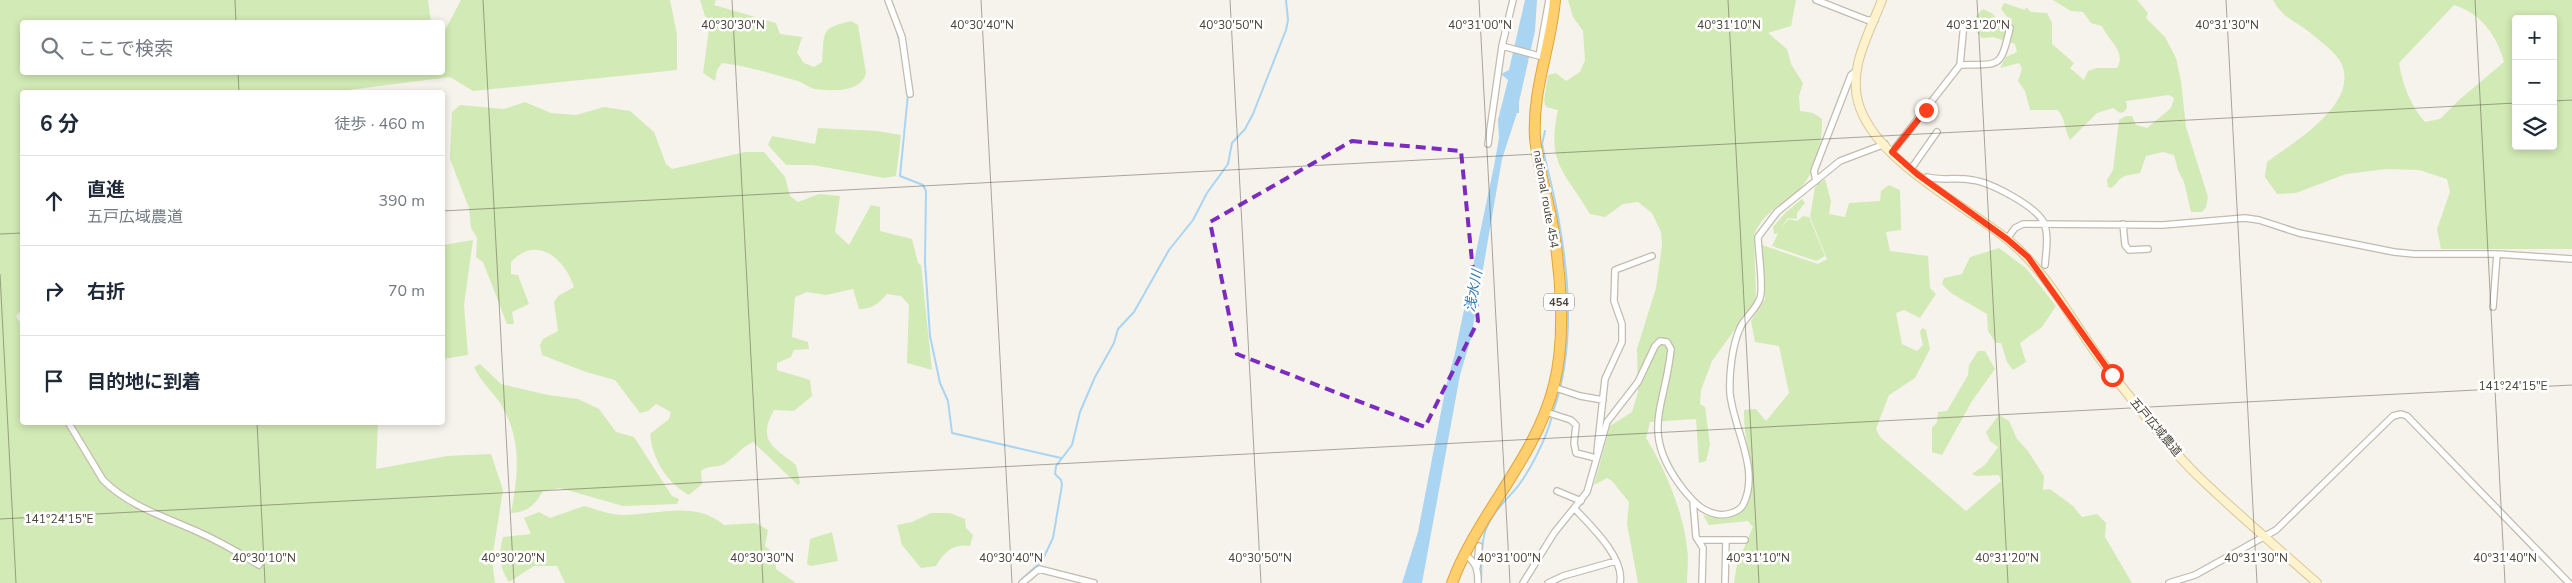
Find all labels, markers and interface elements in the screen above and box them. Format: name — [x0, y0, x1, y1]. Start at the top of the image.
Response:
map controls — [2512, 15, 2557, 150]
button: + — [2512, 15, 2557, 60]
text: 40°30'30"N — [701, 17, 765, 33]
text: 40°30'40"N — [950, 17, 1014, 33]
text: 40°30'50"N — [1199, 17, 1263, 33]
text: 40°31'00"N — [1448, 17, 1512, 33]
text: 40°31'10"N — [1697, 17, 1761, 33]
text: 40°31'20"N — [1946, 17, 2010, 33]
text: 40°31'30"N — [2195, 17, 2259, 33]
search box — [20, 20, 445, 75]
icon: search — [38, 34, 66, 62]
text: ここで検索 — [78, 36, 173, 62]
button: − — [2512, 60, 2557, 105]
route end — [1915, 99, 1938, 122]
button: layers — [2512, 105, 2557, 150]
text: 6 分 — [40, 110, 79, 138]
text: 徒歩 · 460 m — [335, 113, 425, 135]
street label: national route 454 — [1529, 149, 1563, 249]
text: 直進 — [87, 177, 125, 203]
icon: ahead — [40, 187, 68, 215]
text: 390 m — [378, 190, 425, 212]
text: 五戸広域農道 — [87, 206, 183, 228]
water label: 浅水川 — [1460, 267, 1487, 314]
icon: right — [40, 277, 68, 305]
text: 右折 — [87, 279, 125, 305]
text: 70 m — [388, 280, 425, 302]
road number: 454 — [1544, 294, 1574, 310]
route start — [2101, 364, 2124, 387]
icon: arrive — [40, 367, 68, 395]
text: 目的地に到着 — [87, 369, 201, 395]
text: 141°24'15"E — [2478, 378, 2548, 394]
street label: 五戸広域農道 — [2127, 394, 2185, 460]
text: 141°24'15"E — [24, 511, 94, 527]
text: 40°30'10"N — [232, 550, 296, 566]
text: 40°30'20"N — [481, 550, 545, 566]
text: 40°30'30"N — [730, 550, 794, 566]
text: 40°30'40"N — [979, 550, 1043, 566]
text: 40°30'50"N — [1228, 550, 1292, 566]
text: 40°31'00"N — [1477, 550, 1541, 566]
text: 40°31'10"N — [1726, 550, 1790, 566]
text: 40°31'20"N — [1975, 550, 2039, 566]
text: 40°31'30"N — [2224, 550, 2288, 566]
text: 40°31'40"N — [2473, 550, 2537, 566]

